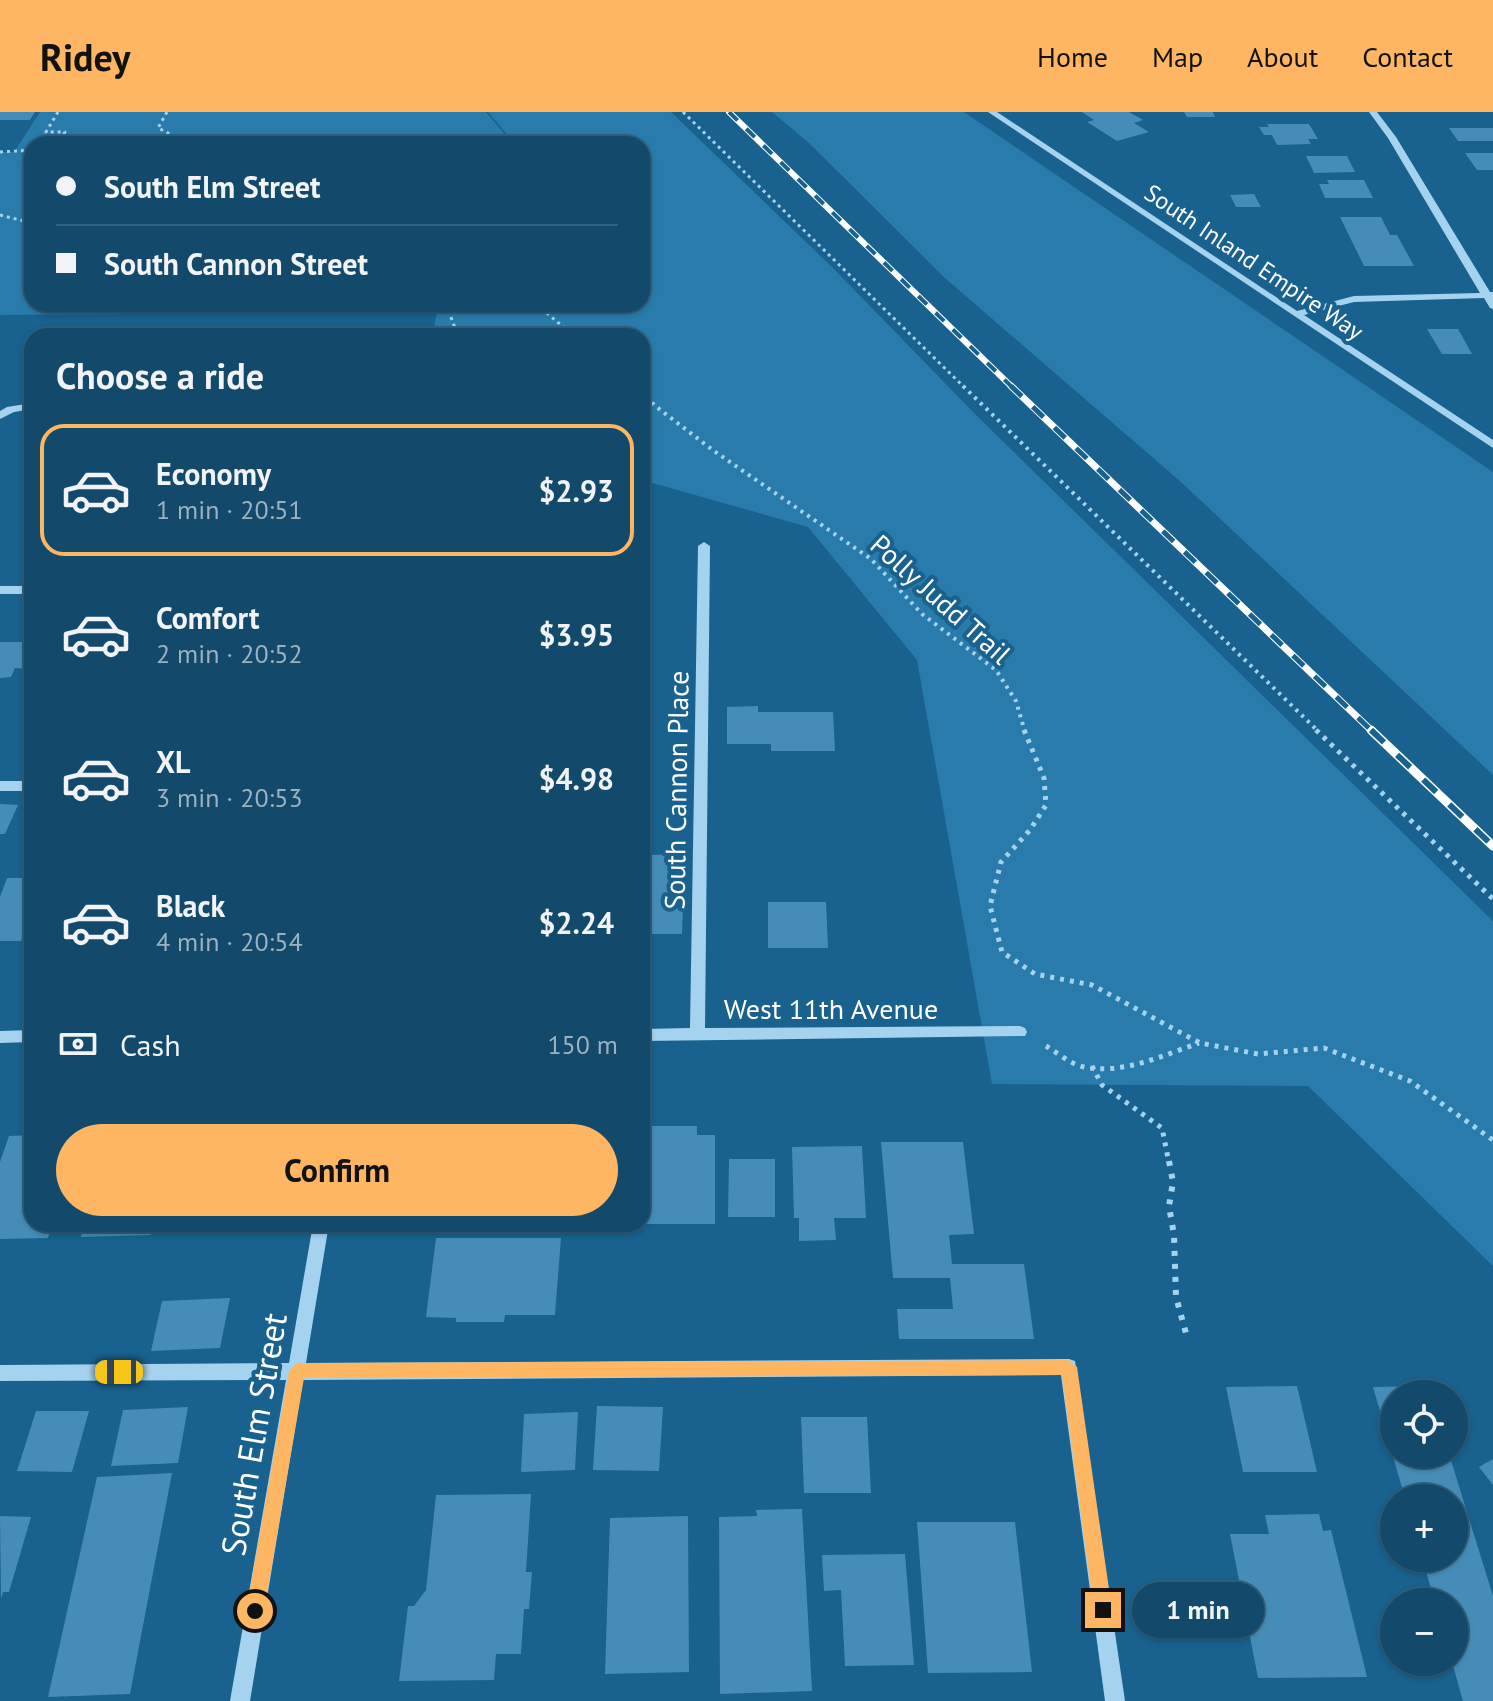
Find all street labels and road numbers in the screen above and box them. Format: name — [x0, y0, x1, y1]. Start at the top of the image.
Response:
street label: South Inland Empire Way — [1138, 177, 1370, 347]
street label: Polly Judd Trail — [863, 526, 1019, 672]
street label: South Cannon Place — [655, 670, 697, 910]
street label: West 11th Avenue — [724, 990, 938, 1027]
street label: South Elm Street — [210, 1309, 296, 1559]

